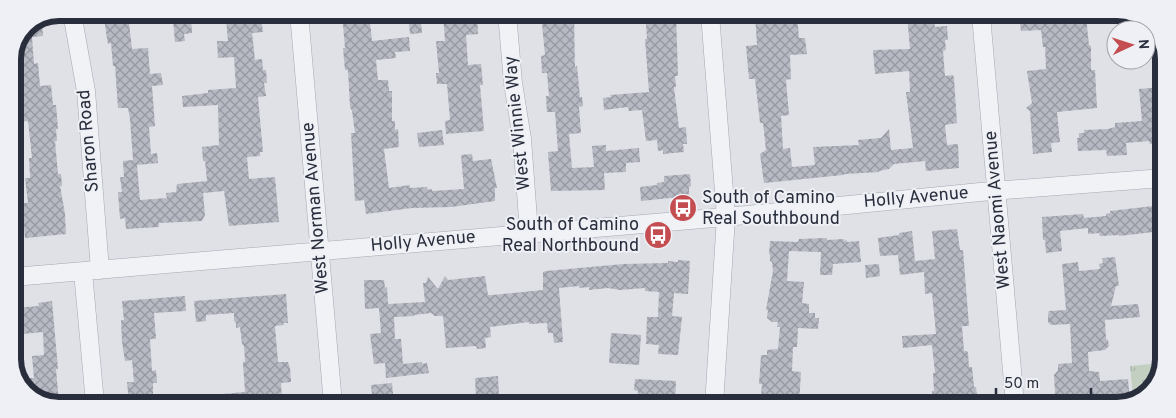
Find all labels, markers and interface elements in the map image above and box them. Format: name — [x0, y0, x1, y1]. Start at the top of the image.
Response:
north arrow — [1106, 20, 1156, 70]
text: N — [1134, 39, 1151, 50]
street label: West Winnie Way — [499, 55, 537, 191]
street label: Sharon Road — [73, 89, 105, 193]
street label: West Norman Avenue — [297, 121, 335, 295]
street label: West Naomi Avenue — [980, 130, 1016, 290]
street label: Holly Avenue — [863, 182, 969, 214]
place label: South of Camino Real Southbound — [702, 187, 840, 231]
bus stop icon: South of Camino Real Southbound — [668, 193, 698, 223]
place label: South of Camino Real Northbound — [502, 214, 639, 258]
bus stop icon: South of Camino Real Northbound — [643, 220, 673, 250]
street label: Holly Avenue — [370, 226, 476, 258]
scale bar — [996, 366, 1091, 398]
text: 50 m — [1004, 375, 1039, 394]

